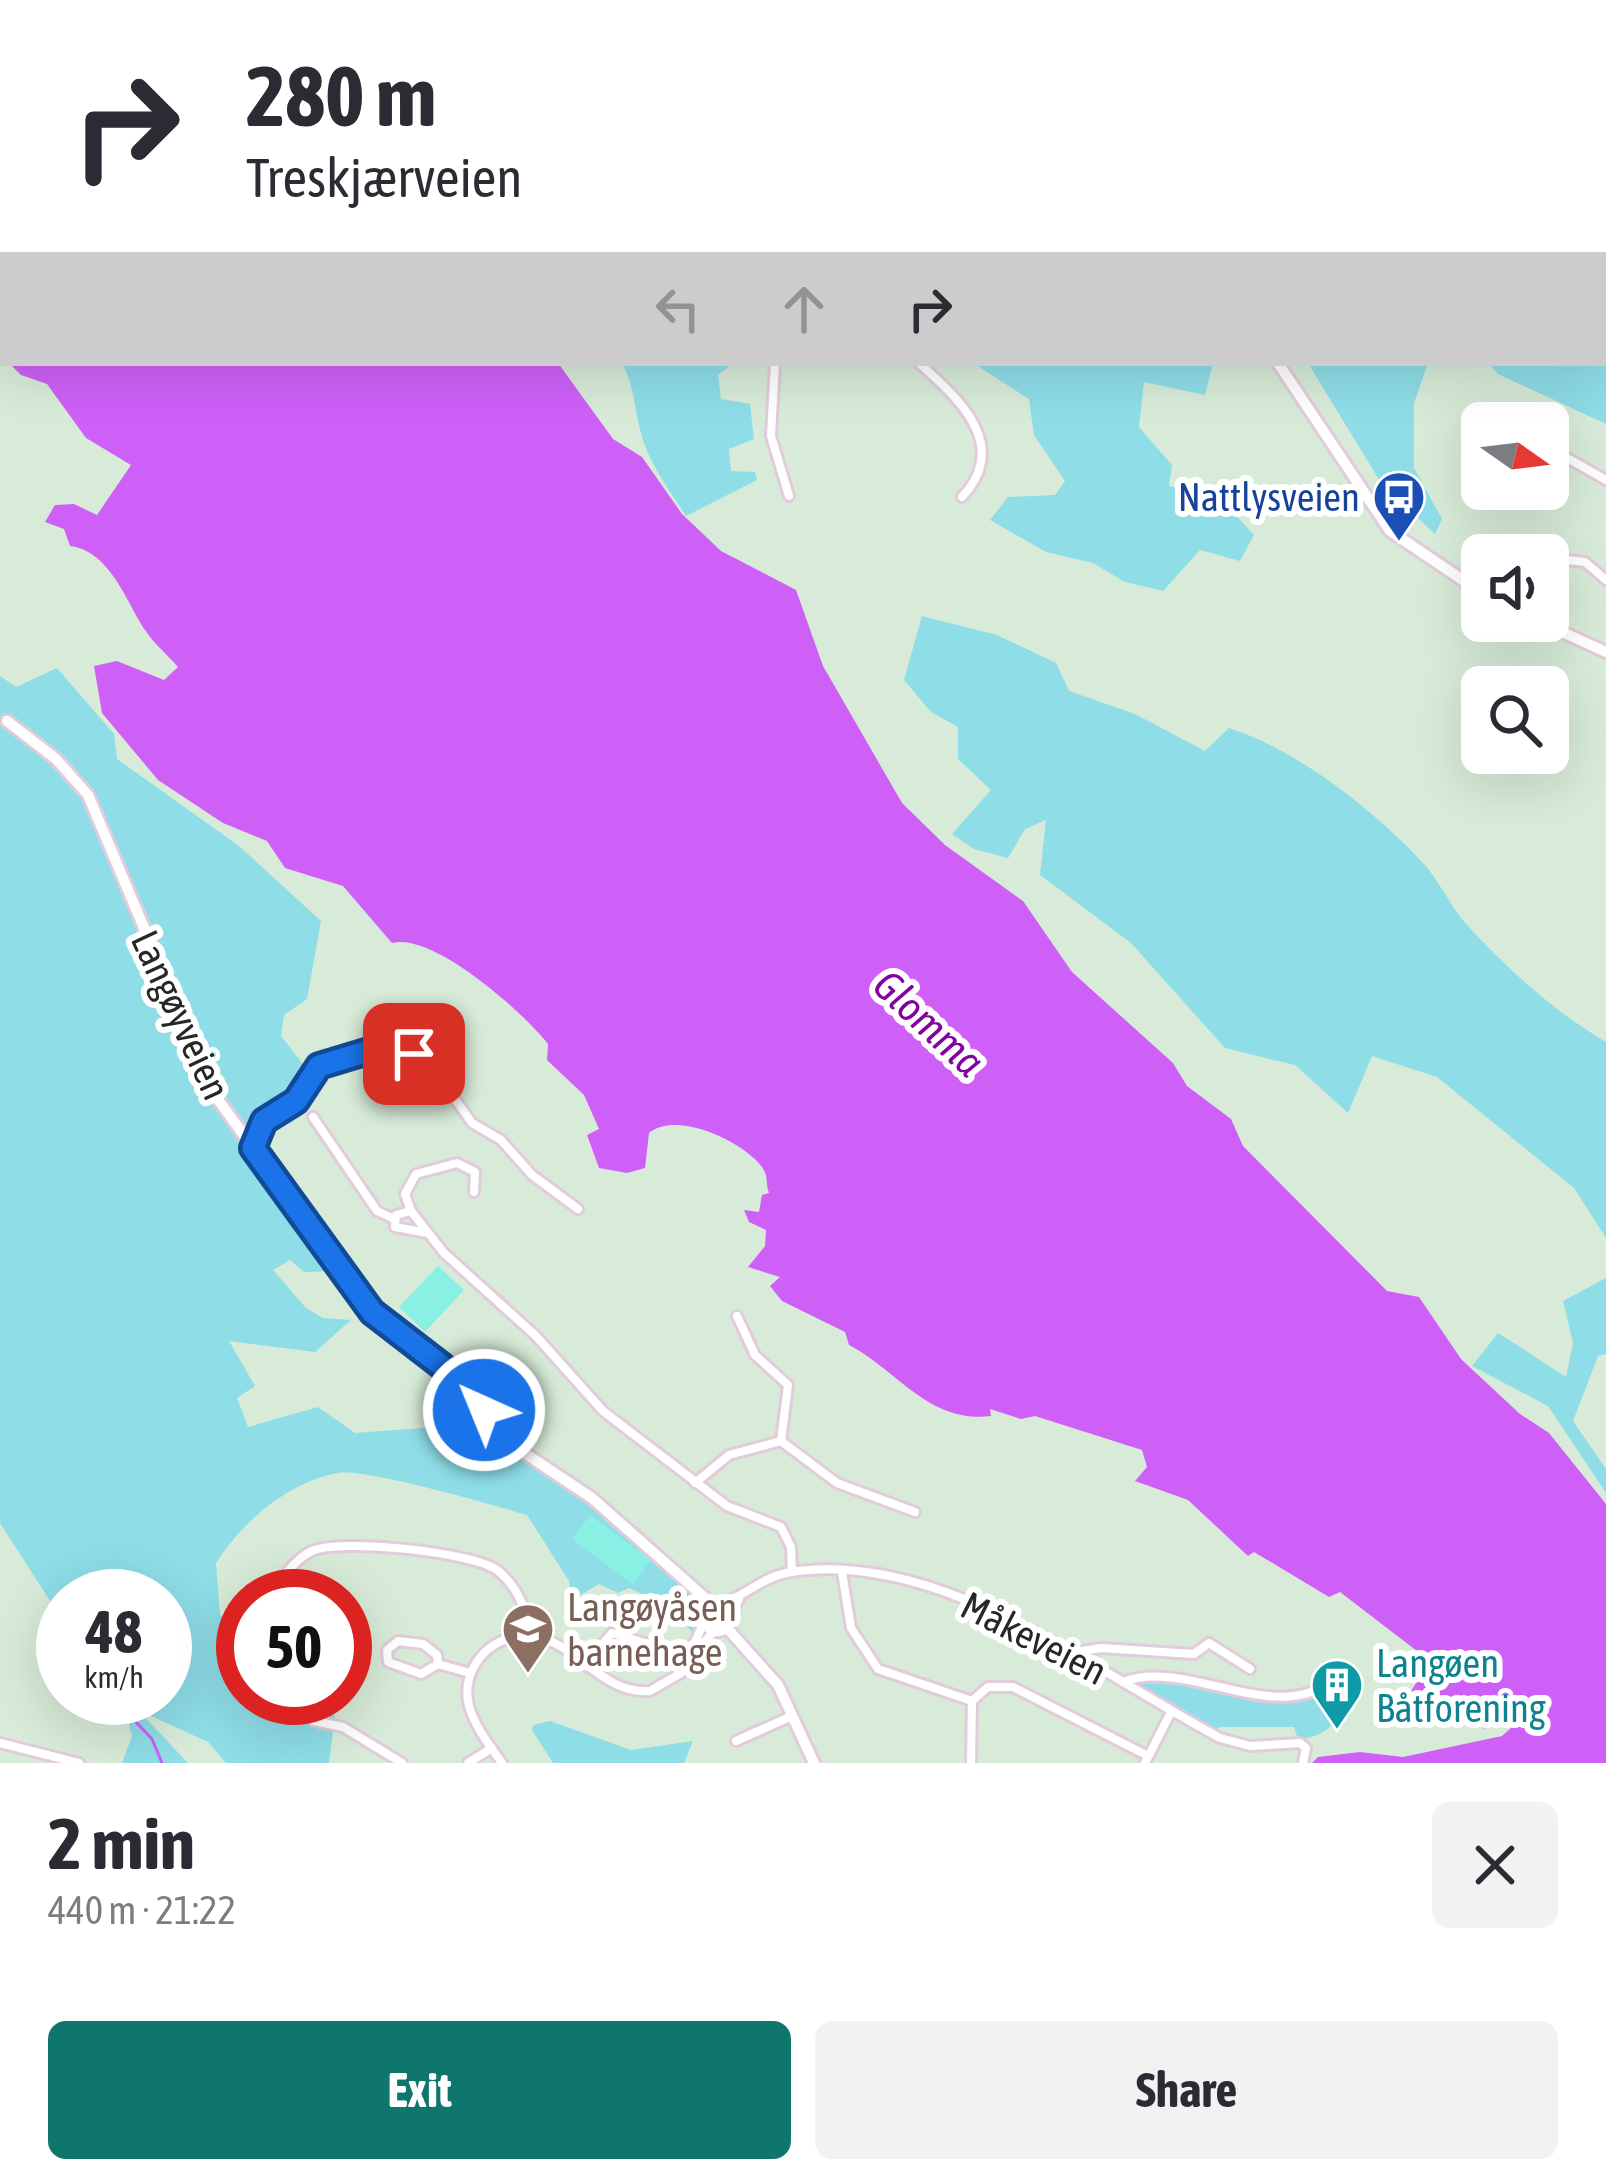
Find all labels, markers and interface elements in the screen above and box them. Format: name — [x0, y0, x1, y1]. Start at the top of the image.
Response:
icon: right — [48, 48, 204, 204]
text: 280 m — [246, 48, 436, 144]
text: Treskjærveien — [246, 147, 523, 208]
icon: left — [645, 276, 711, 342]
icon: ahead — [771, 276, 837, 342]
icon: right — [897, 276, 963, 342]
north arrow — [1461, 402, 1569, 510]
map controls — [1461, 402, 1569, 774]
bus stop icon: Nattlysveien — [1371, 469, 1427, 543]
place label: Nattlysveien — [1178, 475, 1360, 519]
button: sound — [1461, 534, 1569, 642]
button: search — [1461, 666, 1569, 774]
street label: Langøyveien — [123, 924, 239, 1106]
water label: Glomma — [864, 960, 994, 1086]
pin — [363, 1003, 465, 1105]
icon: arrive — [381, 1021, 447, 1087]
position arrow — [421, 1347, 547, 1473]
speed limit sign: 50 — [216, 1569, 372, 1725]
street label: Måkeveien — [954, 1583, 1114, 1693]
place label: Langøyåsen barnehage — [567, 1585, 737, 1674]
text: 48 — [86, 1597, 142, 1666]
school or university icon: Langøyåsen barnehage — [500, 1601, 556, 1675]
place label: Langøen Båtforening — [1376, 1641, 1546, 1730]
building icon: Langøen Båtforening — [1309, 1657, 1365, 1731]
text: km/h — [84, 1660, 144, 1694]
text: 2 min — [48, 1802, 195, 1884]
button: close — [1432, 1802, 1558, 1928]
text: 440 m · 21:22 — [48, 1888, 236, 1932]
button: Exit — [48, 2021, 791, 2159]
button: Share — [815, 2021, 1558, 2159]

